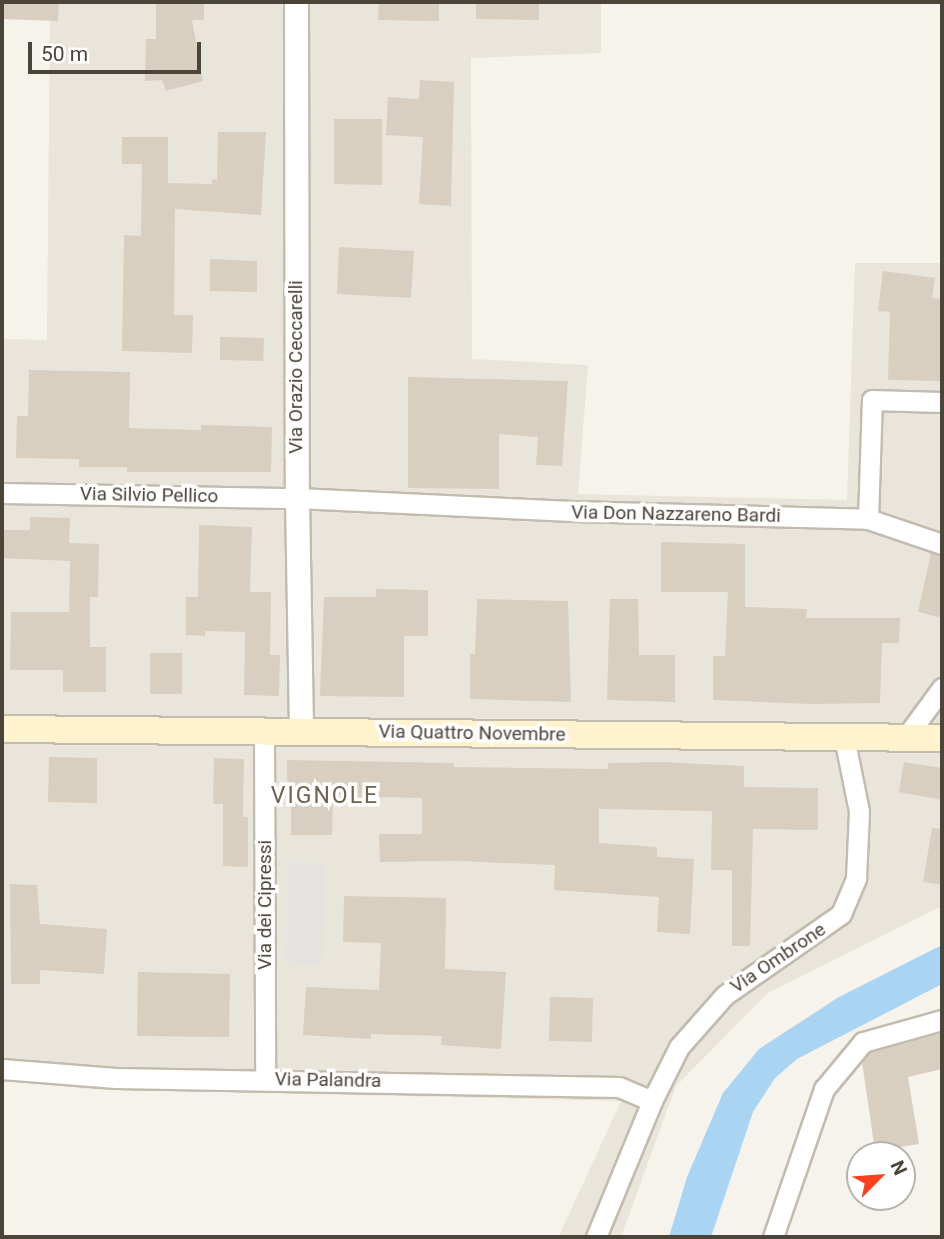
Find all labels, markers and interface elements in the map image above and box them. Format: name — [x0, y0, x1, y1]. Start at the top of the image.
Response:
scale bar — [32, 28, 205, 72]
text: 50 m — [41, 42, 88, 66]
street label: Via Orazio Ceccarelli — [285, 280, 307, 454]
street label: Via Silvio Pellico — [80, 482, 218, 508]
street label: Via Don Nazzareno Bardi — [571, 501, 781, 527]
street label: Via Quattro Novembre — [378, 720, 566, 746]
district label: VIGNOLE — [272, 782, 378, 810]
street label: Via dei Cipressi — [254, 840, 276, 970]
street label: Via Ombrone — [726, 918, 830, 998]
street label: Via Palandra — [275, 1068, 381, 1092]
north arrow — [846, 1141, 916, 1211]
text: N — [885, 1157, 912, 1179]

